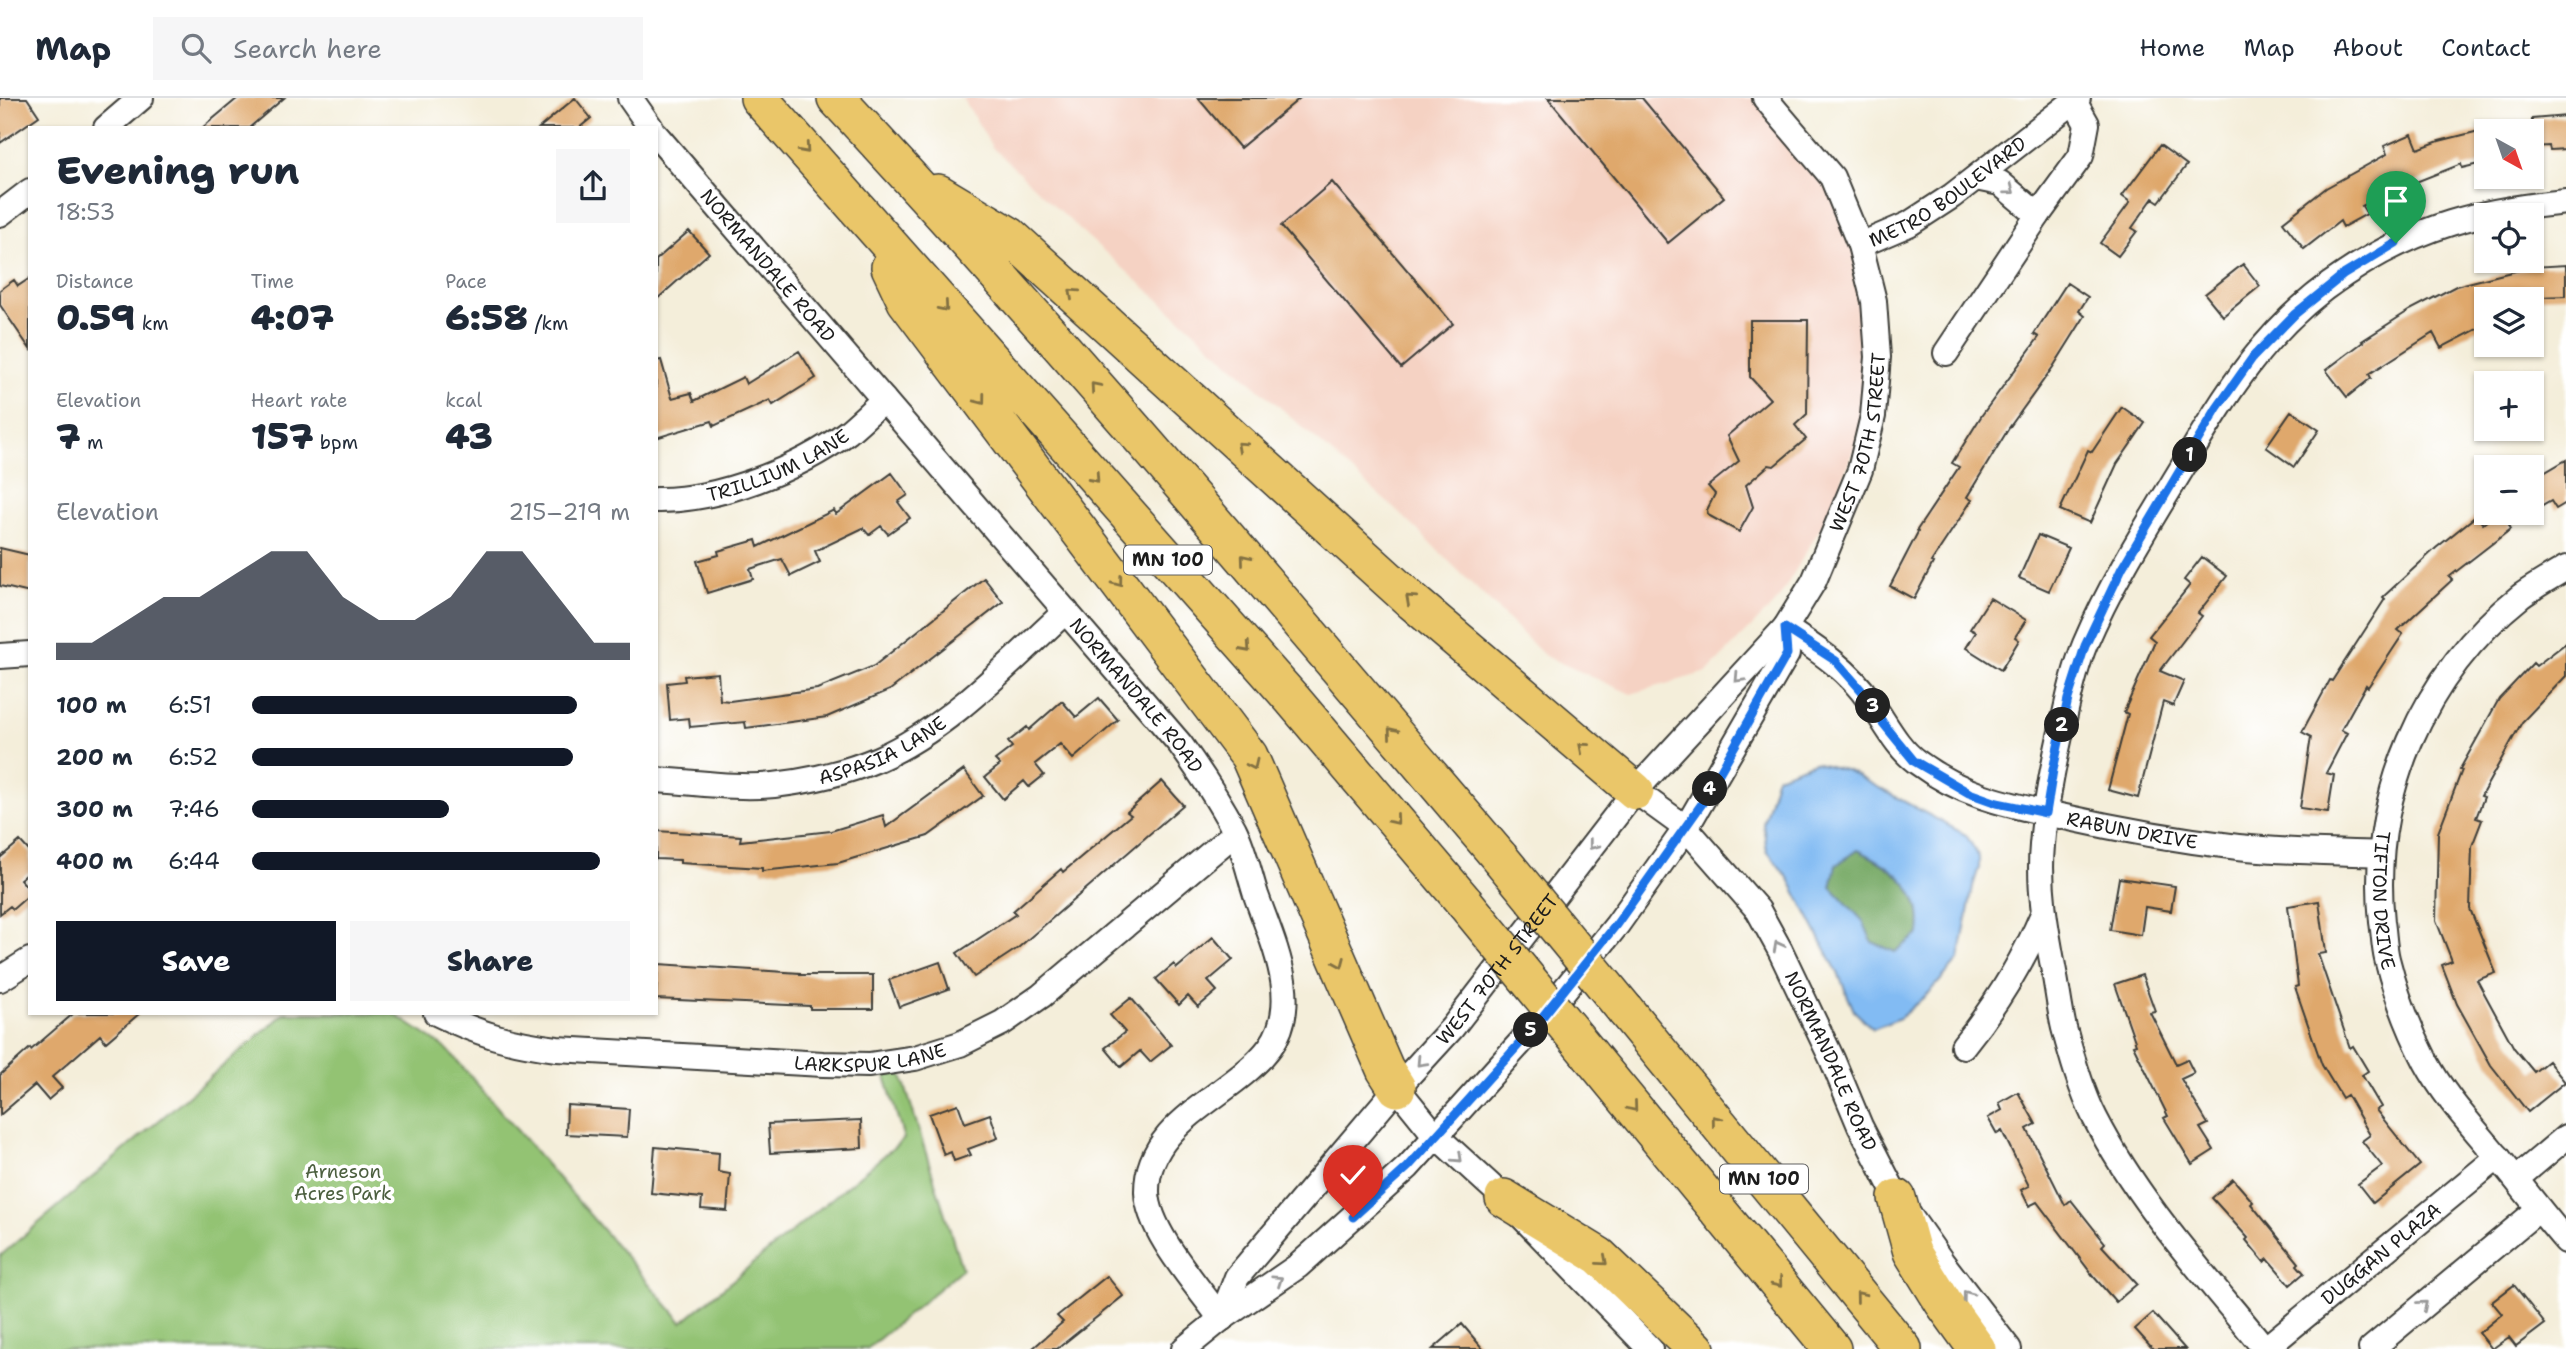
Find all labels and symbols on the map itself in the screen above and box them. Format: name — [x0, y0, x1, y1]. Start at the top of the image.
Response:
north arrow — [2474, 119, 2544, 189]
street label: METRO BOULEVARD — [1865, 130, 2031, 252]
one-way arrow — [797, 141, 809, 154]
pin — [2366, 171, 2426, 243]
one-way arrow — [2002, 182, 2015, 195]
street label: NORMANDALE ROAD — [695, 183, 841, 347]
one-way arrow — [1068, 289, 1081, 302]
one-way arrow — [936, 299, 949, 312]
street label: WEST 70TH STREET — [1823, 351, 1891, 536]
one-way arrow — [1091, 382, 1103, 395]
one-way arrow — [973, 393, 985, 405]
street label: TRILLIUM LANE — [704, 423, 854, 507]
pin: 1 — [2172, 438, 2208, 472]
one-way arrow — [1236, 442, 1249, 454]
one-way arrow — [1087, 470, 1099, 483]
road number: MN 100 — [1124, 546, 1212, 574]
one-way arrow — [1240, 554, 1253, 566]
one-way arrow — [1110, 574, 1122, 587]
one-way arrow — [1405, 595, 1418, 607]
street label: NORMANDALE ROAD — [1064, 612, 1209, 778]
one-way arrow — [1238, 639, 1251, 652]
one-way arrow — [1735, 670, 1747, 683]
pin: 3 — [1856, 688, 1890, 724]
pin: 2 — [2044, 708, 2080, 742]
street label: ASPASIA LANE — [816, 710, 951, 790]
one-way arrow — [1388, 727, 1400, 740]
one-way arrow — [1578, 743, 1591, 755]
one-way arrow — [1245, 758, 1259, 770]
pin: 4 — [1692, 772, 1728, 806]
street label: RABUN DRIVE — [2064, 805, 2199, 854]
one-way arrow — [1387, 812, 1399, 825]
street label: TIFTON DRIVE — [2368, 830, 2402, 972]
one-way arrow — [1589, 837, 1601, 850]
street label: WEST 70TH STREET — [1430, 888, 1564, 1050]
one-way arrow — [1773, 940, 1786, 953]
one-way arrow — [1331, 956, 1345, 968]
street label: NORMANDALE ROAD — [1779, 967, 1883, 1155]
pin: 5 — [1514, 1012, 1548, 1048]
street label: LARKSPUR LANE — [793, 1037, 949, 1078]
one-way arrow — [1417, 1054, 1429, 1067]
one-way arrow — [1625, 1099, 1637, 1112]
one-way arrow — [1711, 1116, 1724, 1128]
pin — [1323, 1145, 1383, 1217]
one-way arrow — [1450, 1149, 1463, 1162]
park label: Arneson Acres Park — [294, 1159, 392, 1206]
road number: MN 100 — [1720, 1164, 1808, 1194]
street label: DUGGAN PLAZA — [2316, 1197, 2446, 1310]
one-way arrow — [1595, 1253, 1608, 1265]
one-way arrow — [1770, 1274, 1782, 1287]
one-way arrow — [1270, 1275, 1283, 1288]
one-way arrow — [1963, 1290, 1976, 1303]
one-way arrow — [1856, 1292, 1868, 1305]
one-way arrow — [2416, 1301, 2428, 1314]

